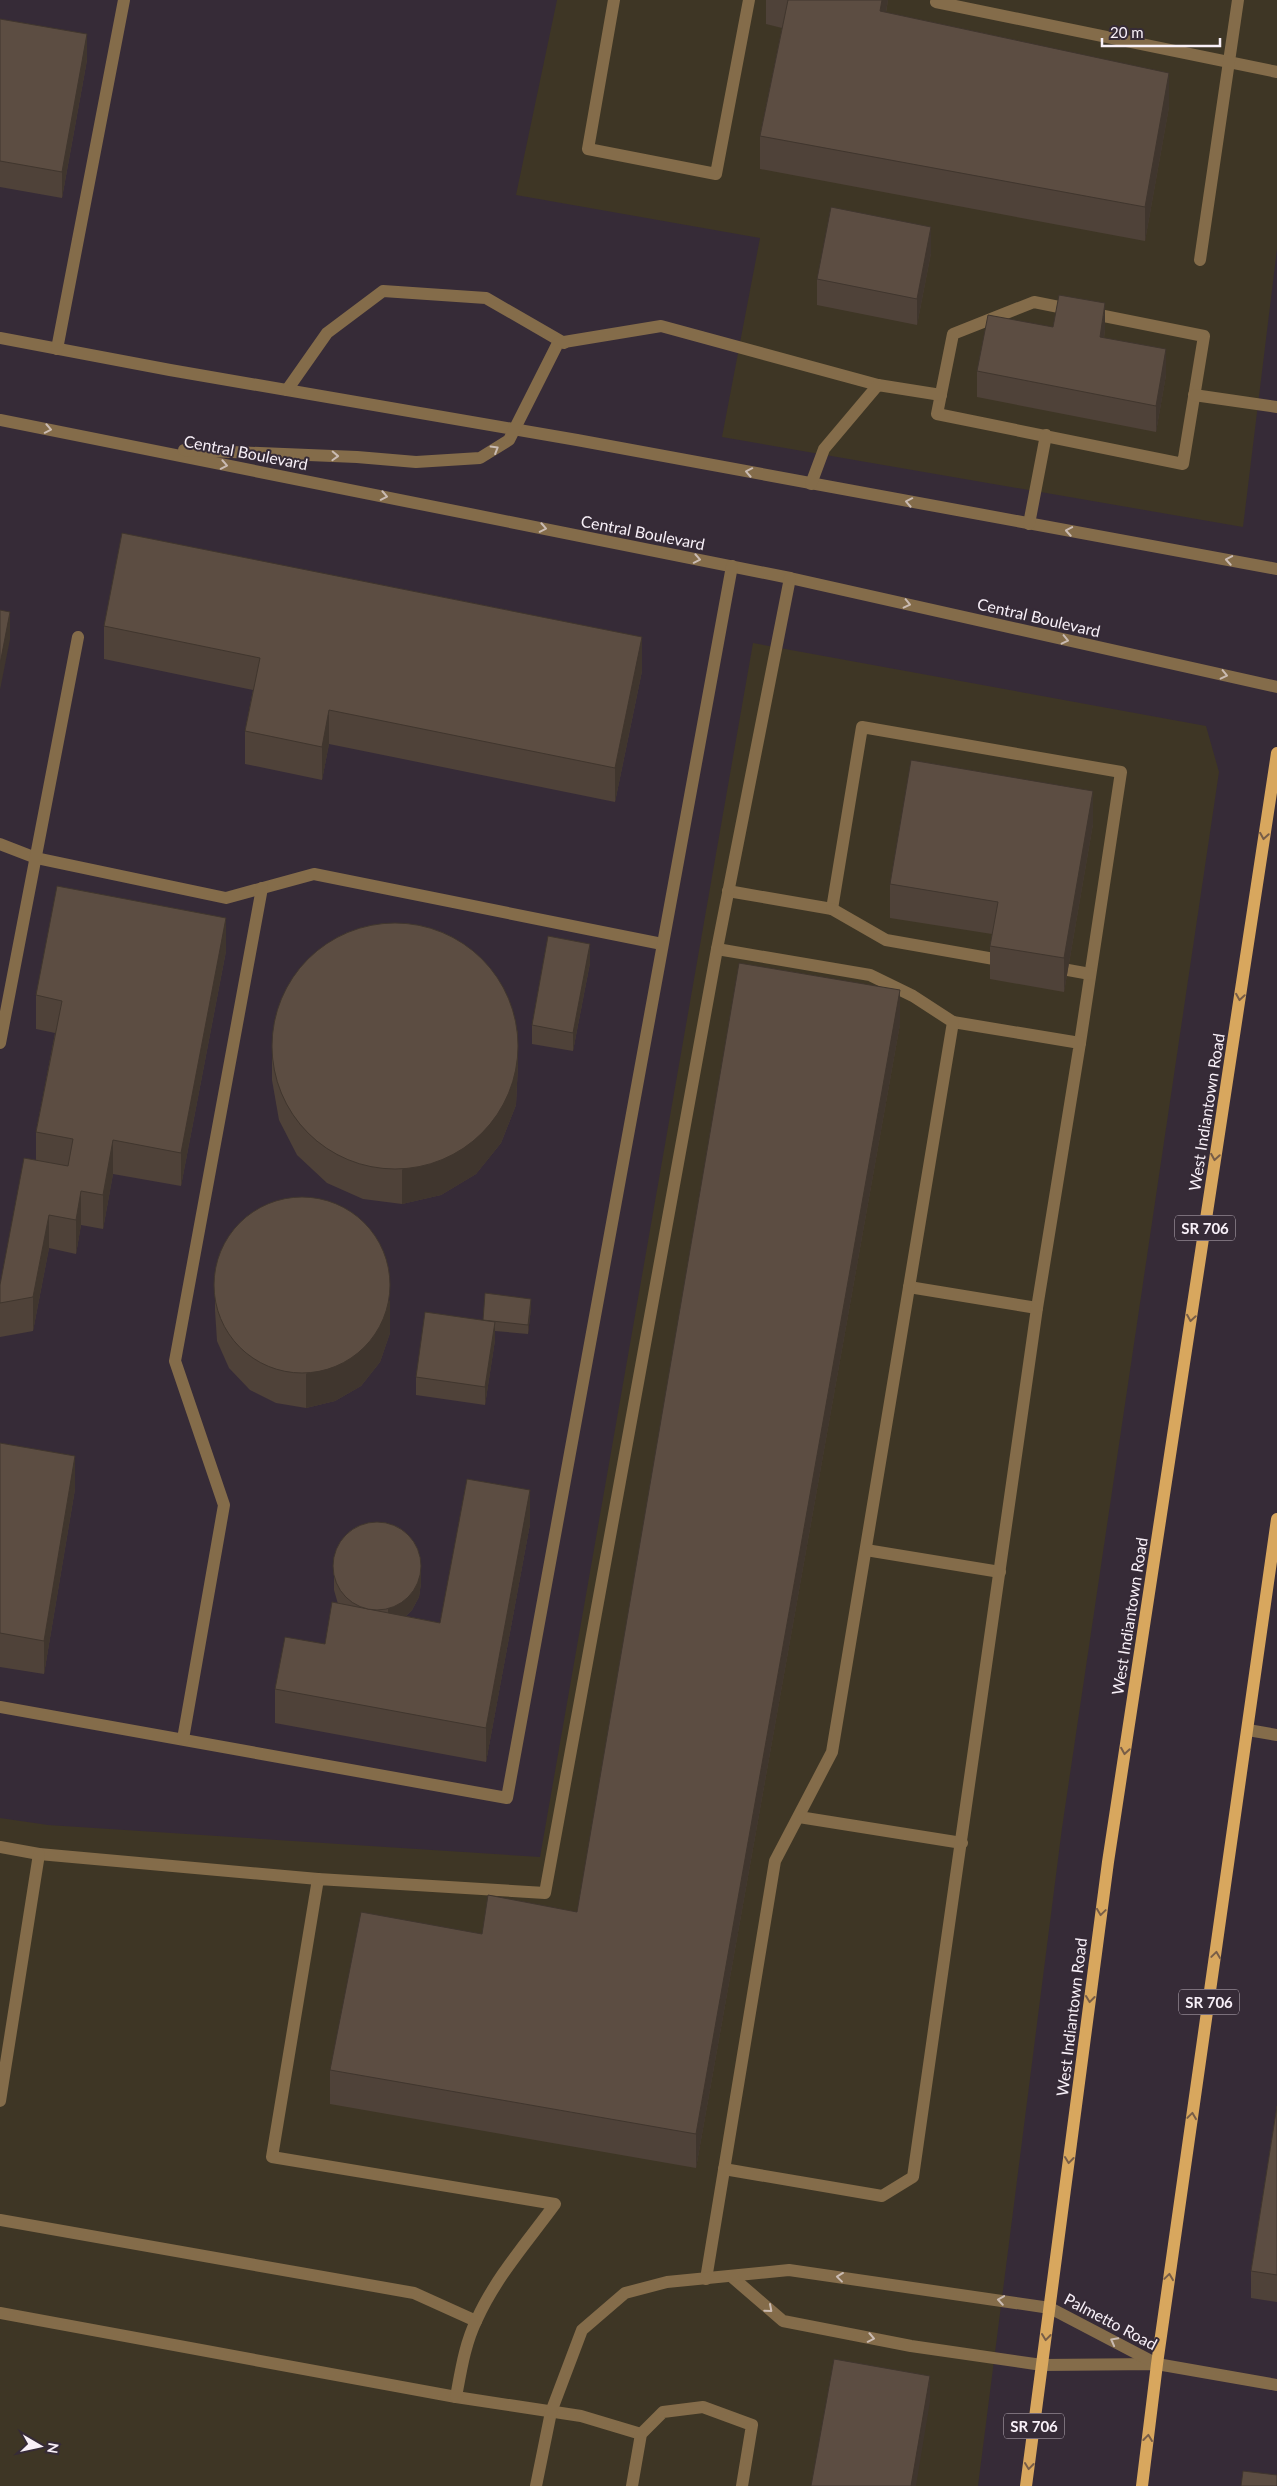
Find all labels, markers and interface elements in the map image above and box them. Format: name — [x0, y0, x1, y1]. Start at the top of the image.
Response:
scale bar — [1102, 15, 1220, 47]
text: 20 m — [1110, 23, 1144, 41]
one-way arrow — [43, 424, 52, 434]
street label: Central Boulevard — [182, 431, 310, 473]
one-way arrow — [489, 445, 498, 455]
one-way arrow — [332, 451, 339, 461]
one-way arrow — [220, 459, 229, 469]
one-way arrow — [745, 468, 754, 478]
one-way arrow — [379, 491, 388, 501]
one-way arrow — [905, 497, 914, 508]
street label: Central Boulevard — [579, 511, 707, 553]
one-way arrow — [539, 523, 547, 533]
one-way arrow — [1065, 527, 1073, 537]
one-way arrow — [693, 554, 702, 564]
one-way arrow — [1225, 556, 1233, 566]
street label: Central Boulevard — [976, 594, 1102, 640]
one-way arrow — [902, 598, 911, 609]
one-way arrow — [1061, 634, 1070, 645]
one-way arrow — [1220, 669, 1228, 680]
one-way arrow — [1260, 832, 1270, 840]
one-way arrow — [1235, 993, 1246, 1001]
street label: West Indiantown Road — [1184, 1032, 1228, 1192]
one-way arrow — [1211, 1153, 1221, 1162]
road number: SR 706 — [1175, 1216, 1235, 1240]
one-way arrow — [1186, 1314, 1197, 1322]
street label: West Indiantown Road — [1107, 1536, 1151, 1696]
one-way arrow — [1120, 1747, 1131, 1755]
one-way arrow — [1097, 1907, 1107, 1916]
street label: West Indiantown Road — [1052, 1937, 1090, 2097]
one-way arrow — [1210, 1950, 1220, 1959]
road number: SR 706 — [1179, 1990, 1239, 2014]
one-way arrow — [1085, 1995, 1096, 2003]
one-way arrow — [1187, 2111, 1197, 2120]
one-way arrow — [1064, 2157, 1075, 2165]
one-way arrow — [836, 2272, 844, 2283]
one-way arrow — [1164, 2272, 1174, 2281]
street label: Palmetto Road — [1061, 2289, 1161, 2353]
one-way arrow — [997, 2295, 1005, 2306]
one-way arrow — [763, 2304, 772, 2312]
one-way arrow — [866, 2332, 875, 2343]
one-way arrow — [1041, 2333, 1052, 2341]
one-way arrow — [1110, 2338, 1119, 2348]
road number: SR 706 — [1004, 2414, 1064, 2438]
north arrow — [15, 2421, 65, 2471]
one-way arrow — [1142, 2433, 1153, 2441]
text: N — [44, 2441, 63, 2455]
one-way arrow — [1024, 2462, 1035, 2470]

